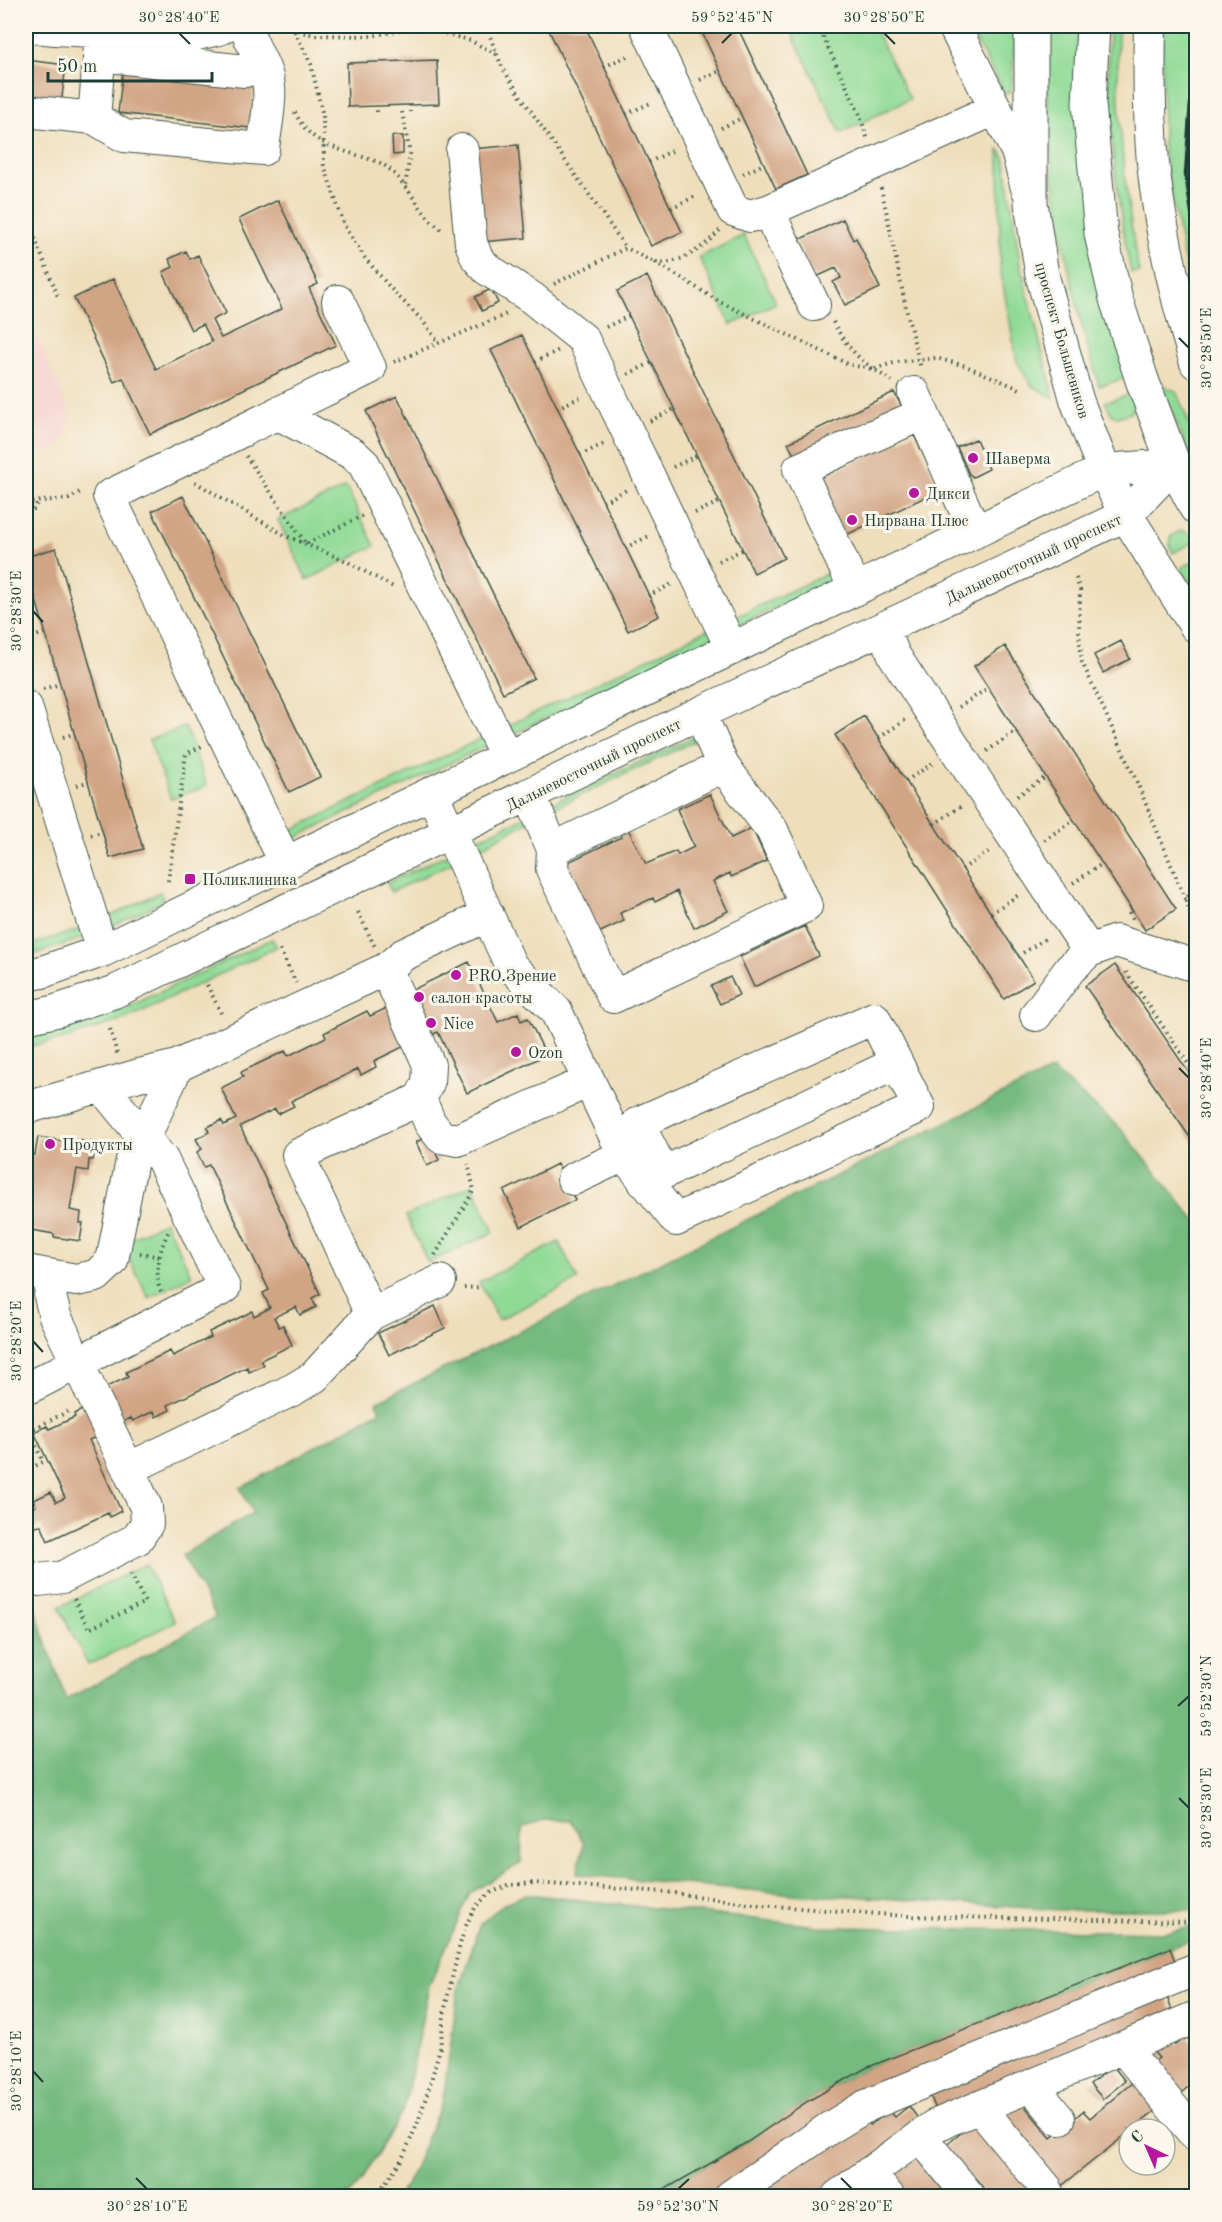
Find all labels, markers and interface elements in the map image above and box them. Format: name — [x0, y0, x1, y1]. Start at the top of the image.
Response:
text: 30°28'40"E — [139, 11, 219, 26]
text: 59°52'45"N — [691, 11, 773, 26]
text: 30°28'50"E — [844, 11, 924, 26]
scale bar — [48, 45, 212, 83]
text: 50 m — [57, 58, 97, 76]
street label: проспект Большевиков — [1031, 261, 1091, 420]
text: 30°28'50"E — [1200, 308, 1215, 388]
marker: Шаверма — [966, 451, 980, 465]
place label: Шаверма — [985, 452, 1051, 468]
marker: Дикси — [907, 486, 921, 500]
place label: Дикси — [926, 487, 970, 503]
street label: Дальневосточный проспект — [943, 512, 1125, 608]
marker: Нирвана Плюс — [845, 513, 859, 527]
place label: Нирвана Плюс — [864, 514, 969, 530]
text: 30°28'30"E — [10, 571, 25, 651]
street label: Дальневосточный проспект — [504, 716, 684, 815]
marker: Поликлиника — [183, 872, 197, 886]
place label: Поликлиника — [202, 873, 297, 889]
marker: PRO.Зрение — [449, 968, 463, 982]
place label: PRO.Зрение — [468, 969, 556, 985]
marker: салон красоты — [412, 990, 426, 1004]
place label: салон красоты — [431, 991, 532, 1007]
marker: Nice — [424, 1016, 438, 1030]
place label: Nice — [443, 1017, 474, 1033]
text: 30°28'40"E — [1200, 1038, 1215, 1118]
marker: Ozon — [509, 1045, 523, 1059]
place label: Ozon — [528, 1046, 563, 1062]
marker: Продукты — [43, 1137, 57, 1151]
place label: Продукты — [62, 1138, 133, 1154]
text: 30°28'20"E — [10, 1301, 25, 1381]
text: 59°52'30"N — [1200, 1655, 1215, 1737]
text: 30°28'30"E — [1200, 1768, 1215, 1848]
text: 30°28'10"E — [10, 2031, 25, 2111]
north arrow — [1117, 2117, 1177, 2177]
text: С — [1129, 2128, 1147, 2147]
text: 30°28'10"E — [107, 2200, 187, 2215]
text: 59°52'30"N — [637, 2200, 719, 2215]
text: 30°28'20"E — [812, 2200, 892, 2215]

